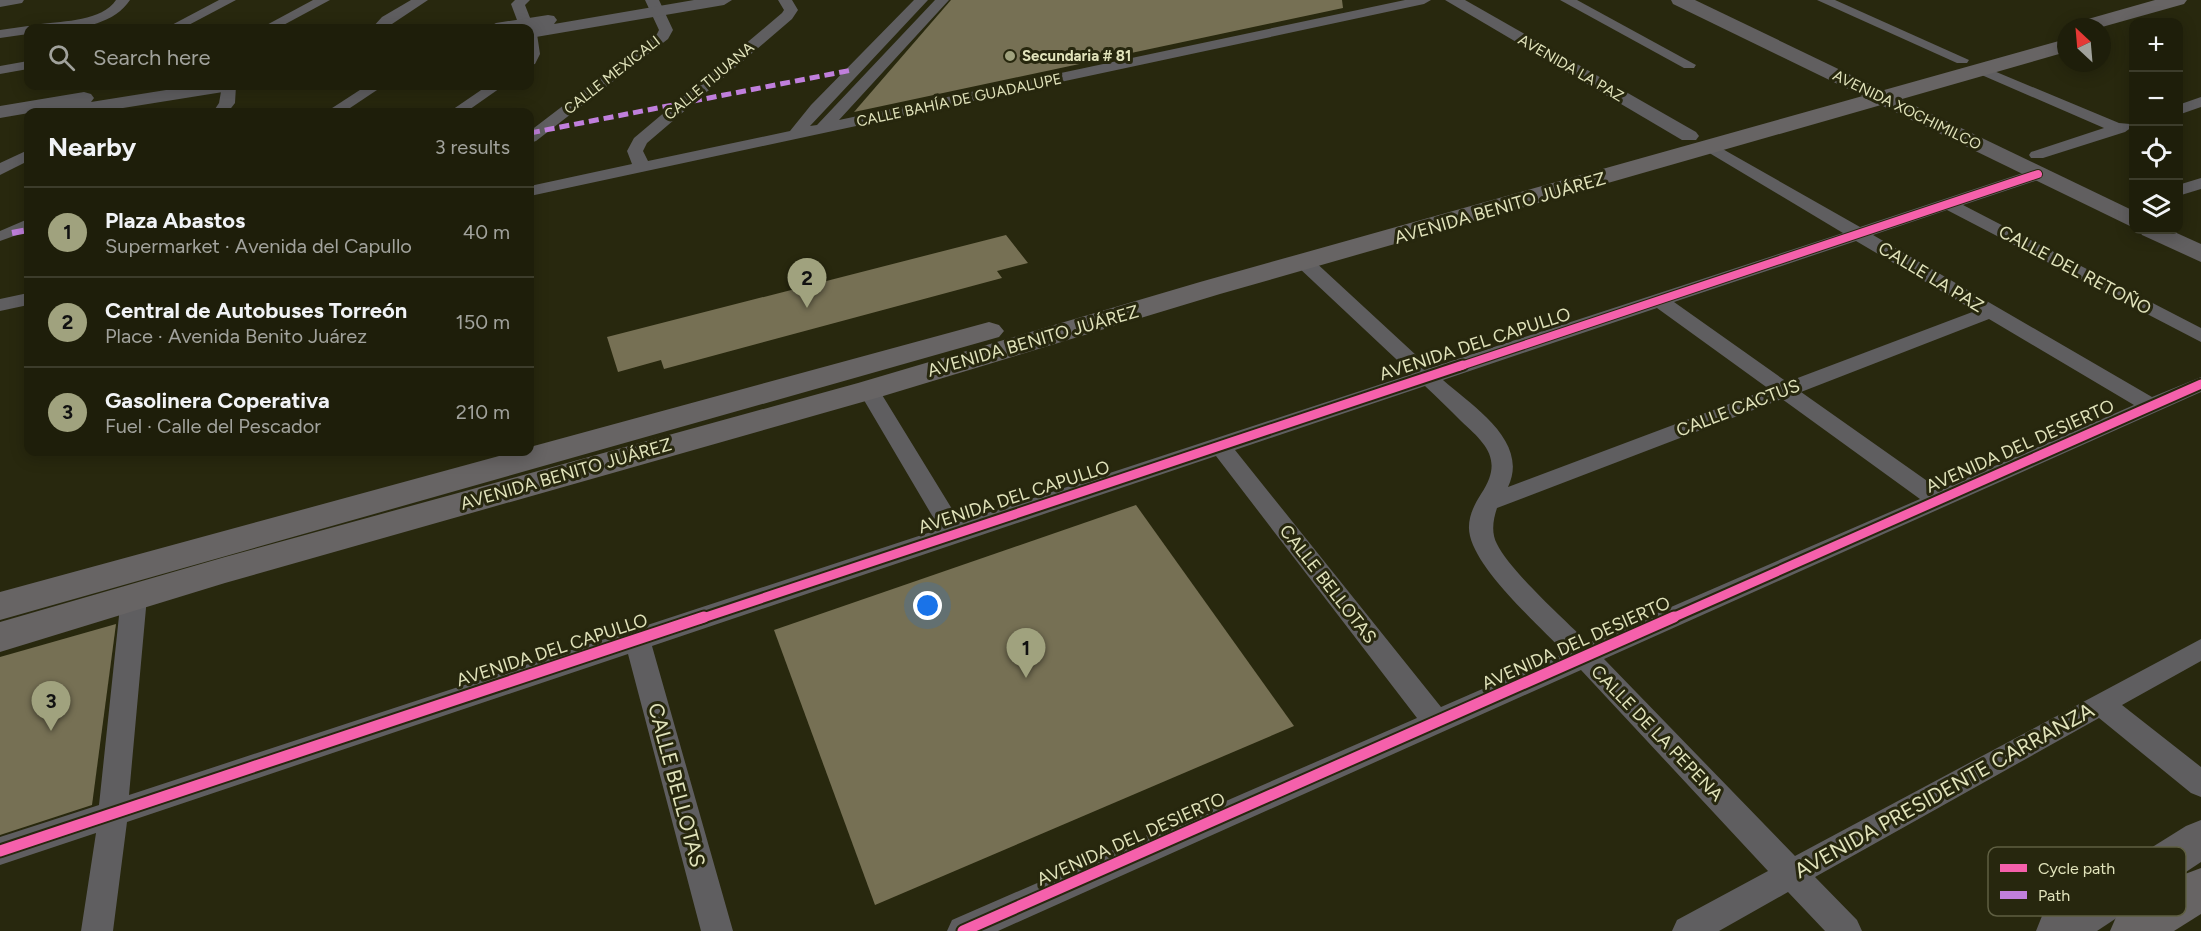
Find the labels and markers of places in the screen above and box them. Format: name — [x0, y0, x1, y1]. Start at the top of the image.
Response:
place label: Secundaria # 81 — [1022, 47, 1131, 65]
marker: Secundaria # 81 — [1003, 49, 1017, 63]
pin: 2 — [788, 258, 826, 308]
pin: 1 — [1006, 628, 1046, 678]
pin: 3 — [32, 682, 70, 731]

